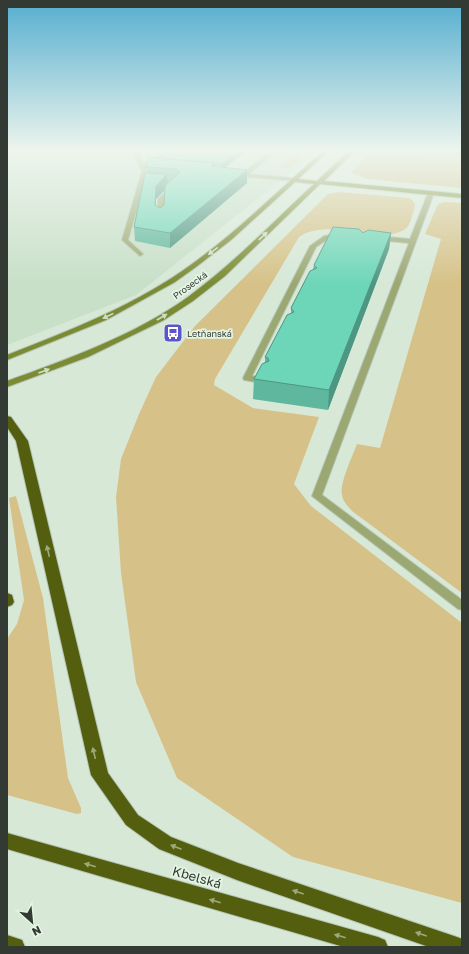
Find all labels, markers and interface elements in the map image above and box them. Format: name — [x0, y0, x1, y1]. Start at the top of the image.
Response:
one-way arrow — [258, 231, 268, 240]
one-way arrow — [208, 247, 219, 255]
street label: Prosecká — [171, 269, 209, 301]
one-way arrow — [103, 313, 114, 319]
one-way arrow — [156, 313, 167, 320]
bus stop icon: Letňanská — [162, 322, 184, 344]
place label: Letňanská — [187, 328, 232, 339]
one-way arrow — [38, 368, 50, 374]
one-way arrow — [44, 545, 50, 557]
one-way arrow — [91, 747, 97, 759]
one-way arrow — [169, 844, 181, 850]
one-way arrow — [84, 862, 96, 868]
street label: Kbelská — [171, 862, 223, 892]
one-way arrow — [291, 888, 303, 894]
one-way arrow — [209, 897, 222, 903]
north arrow — [12, 902, 52, 942]
text: N — [30, 924, 43, 939]
one-way arrow — [414, 931, 426, 937]
one-way arrow — [334, 933, 346, 939]

